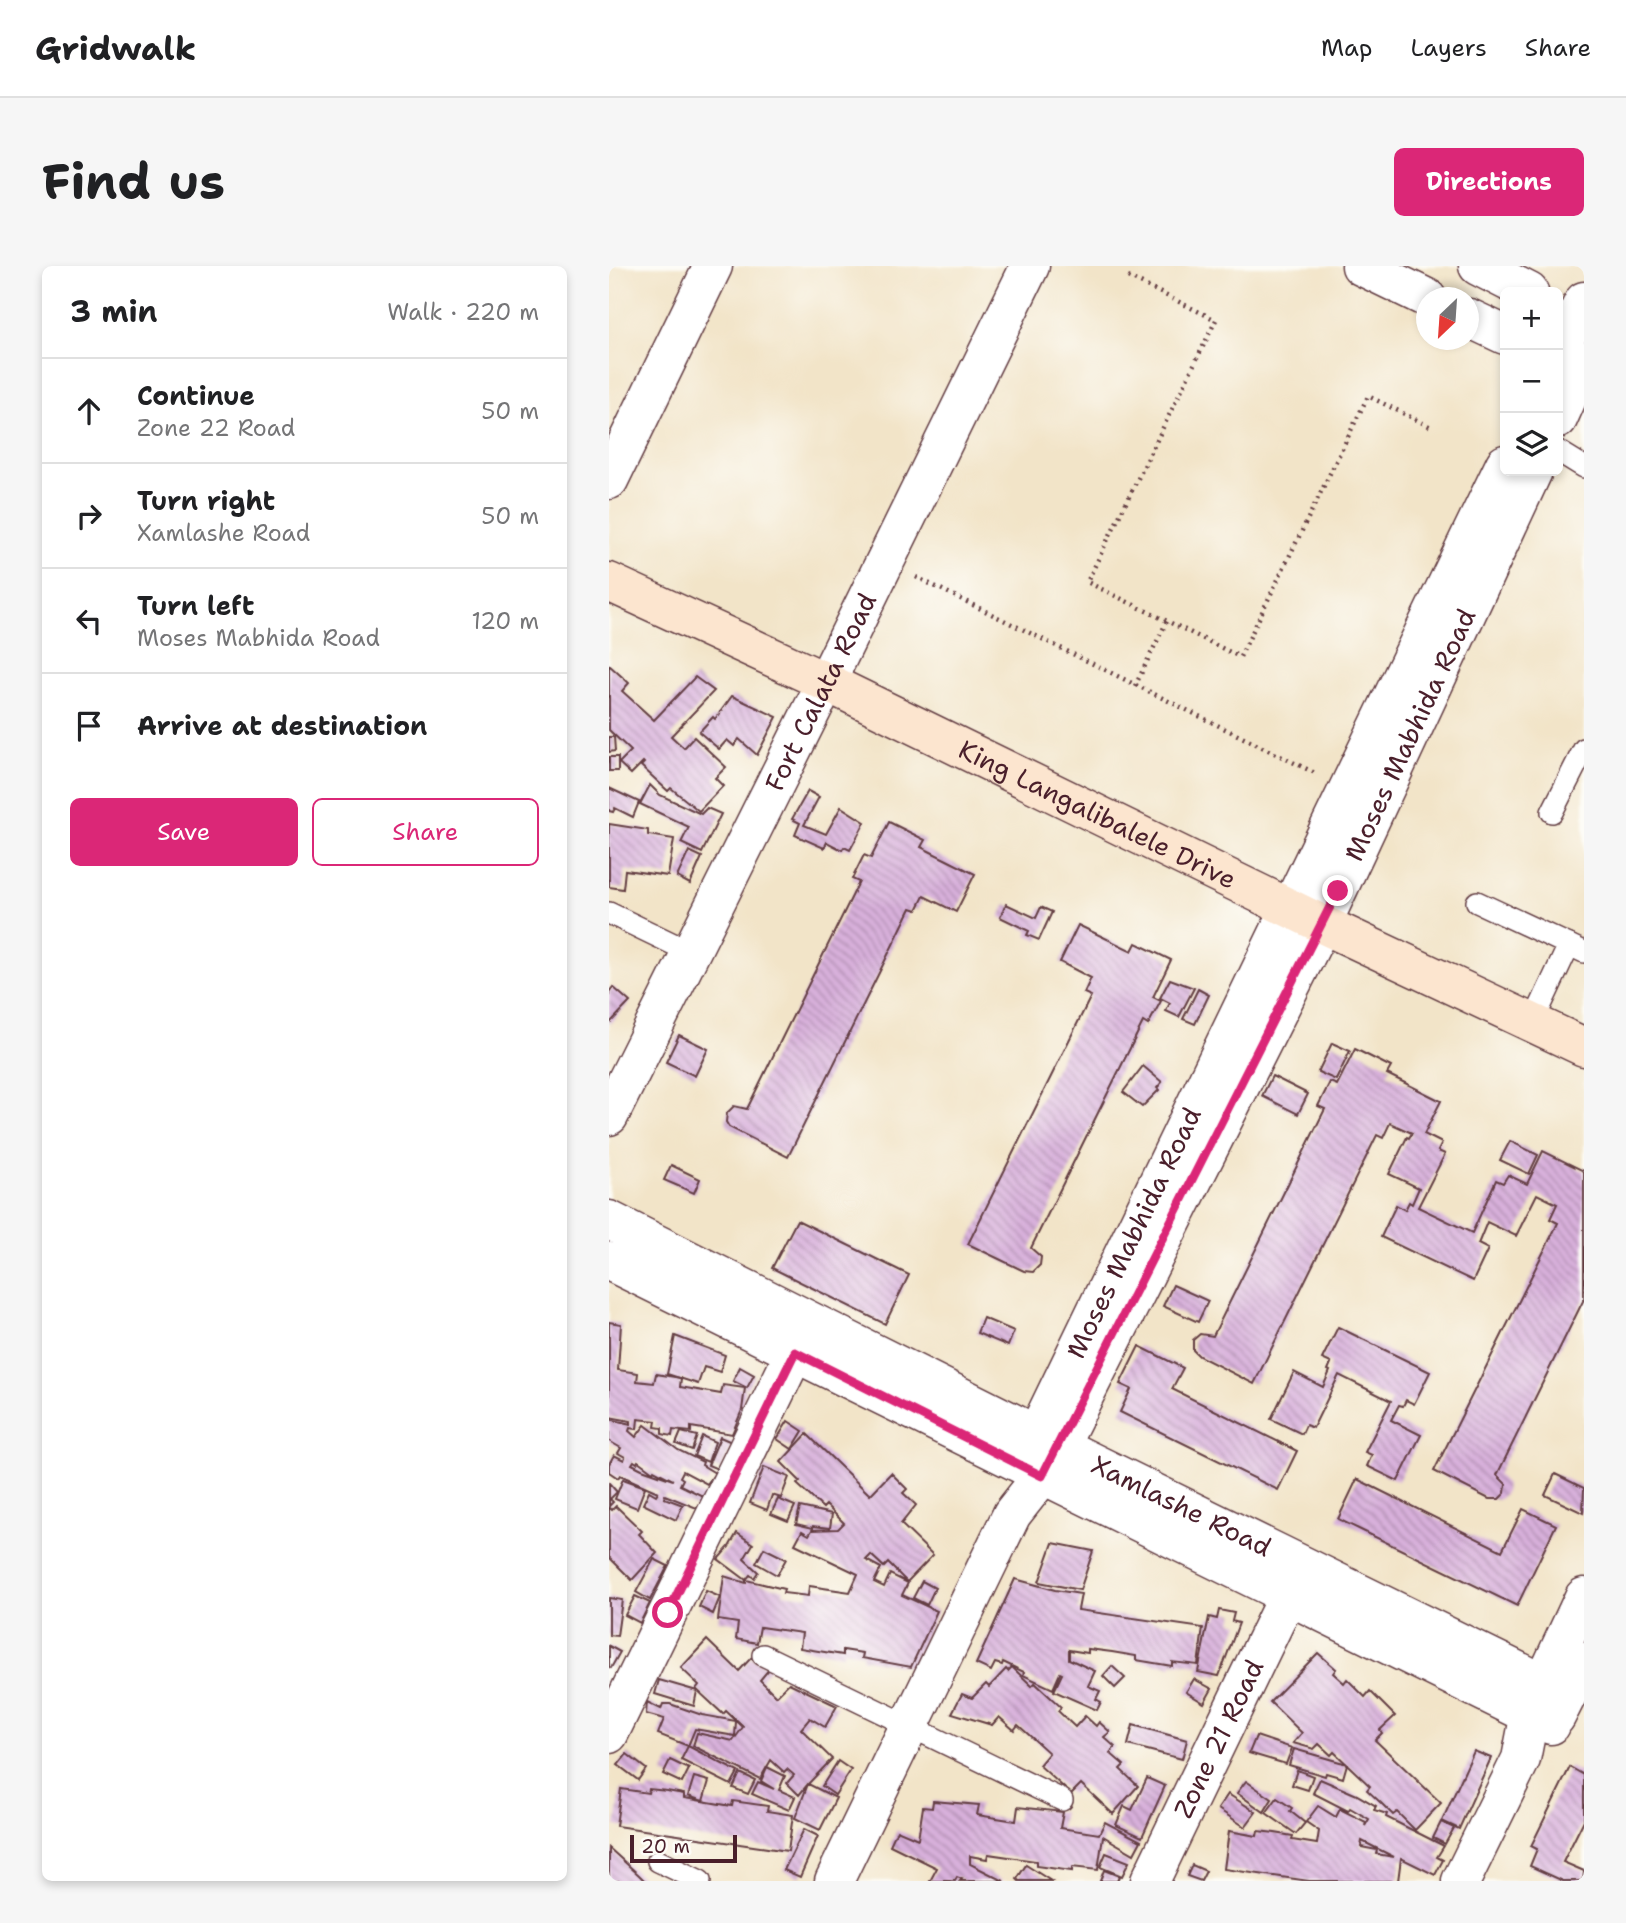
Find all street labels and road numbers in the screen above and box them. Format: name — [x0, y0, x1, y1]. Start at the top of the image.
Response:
street label: Fort Calata Road — [756, 587, 884, 797]
street label: Moses Mabhida Road — [1336, 603, 1484, 867]
street label: King Langalibalele Drive — [953, 731, 1242, 897]
street label: Moses Mabhida Road — [1058, 1101, 1209, 1364]
street label: Xamlashe Road — [1086, 1447, 1277, 1564]
street label: Zone 21 Road — [1165, 1653, 1271, 1823]

